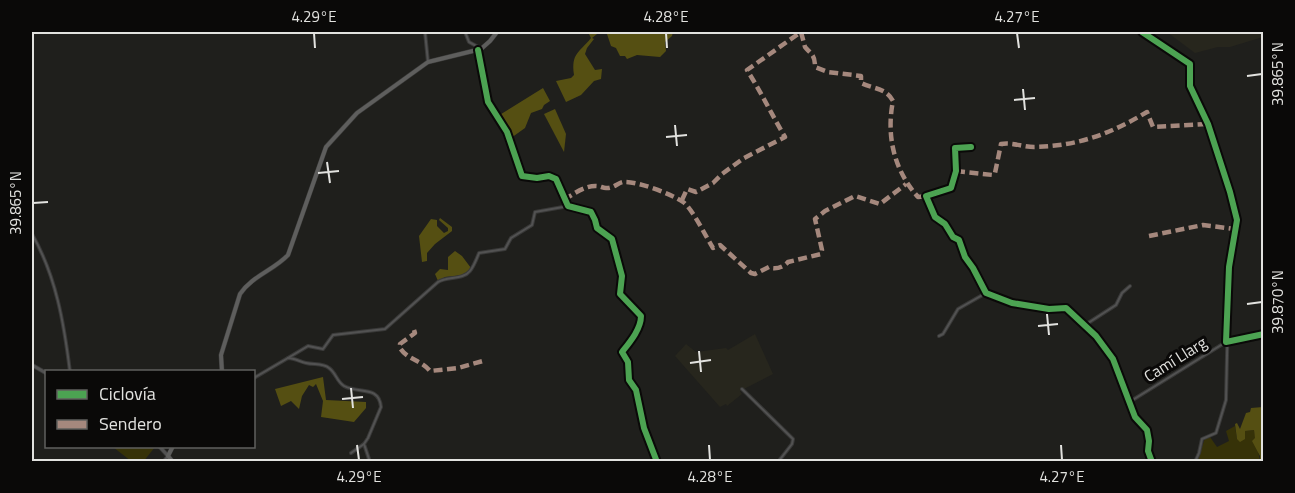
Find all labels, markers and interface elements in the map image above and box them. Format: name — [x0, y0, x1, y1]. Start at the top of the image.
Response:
text: 4.29°E — [291, 5, 337, 28]
text: 4.28°E — [643, 5, 689, 28]
text: 4.27°E — [994, 5, 1040, 28]
text: 39.865°N — [1266, 42, 1289, 106]
text: 39.865°N — [4, 171, 27, 235]
text: 39.870°N — [1266, 270, 1289, 334]
street label: Camí Llarg — [1139, 330, 1211, 388]
legend — [45, 370, 255, 448]
text: Ciclovía — [99, 380, 156, 407]
text: Sendero — [99, 410, 162, 437]
text: 4.29°E — [336, 465, 382, 488]
text: 4.28°E — [687, 465, 733, 488]
text: 4.27°E — [1039, 465, 1085, 488]

